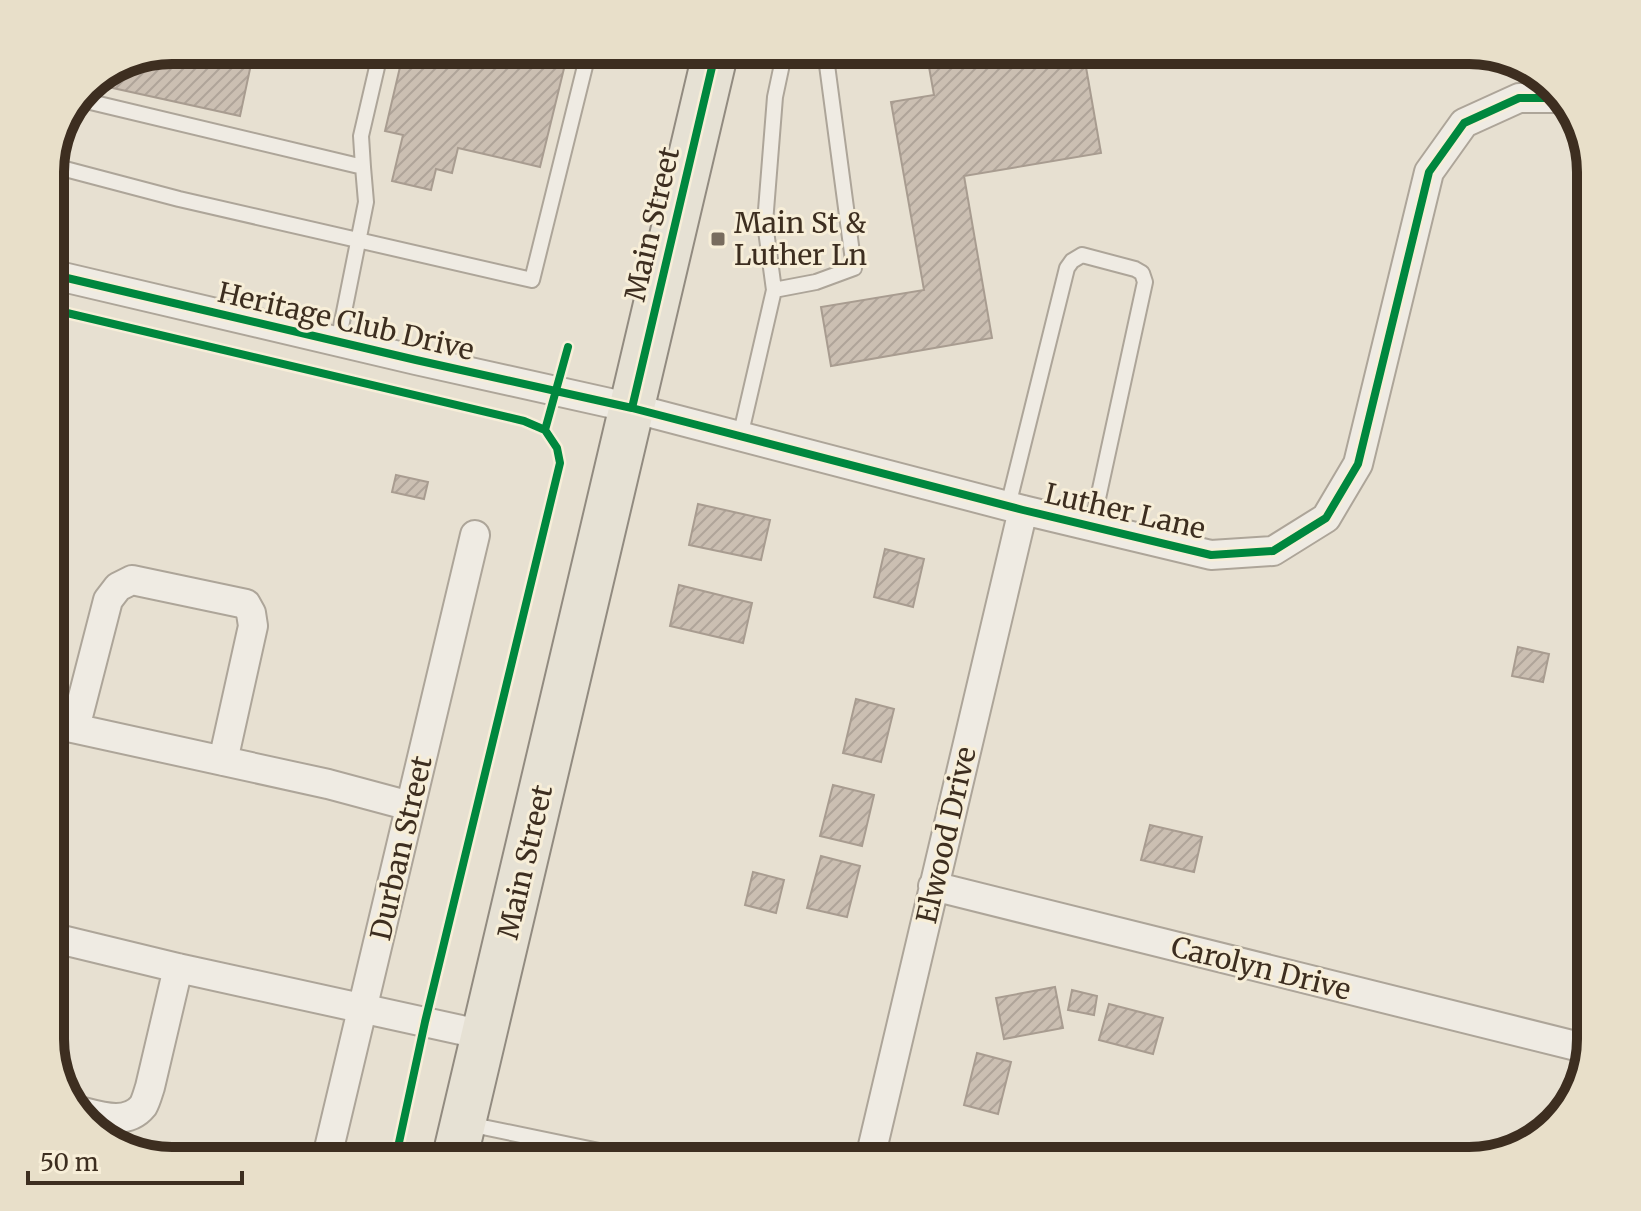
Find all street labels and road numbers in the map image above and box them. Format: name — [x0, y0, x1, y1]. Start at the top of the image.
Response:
street label: Main Street — [617, 143, 687, 305]
street label: Heritage Club Drive — [214, 274, 478, 368]
street label: Luther Lane — [1041, 475, 1209, 547]
street label: Elwood Drive — [908, 743, 984, 927]
street label: Durban Street — [362, 752, 440, 944]
street label: Main Street — [490, 781, 560, 943]
street label: Carolyn Drive — [1167, 928, 1355, 1008]

